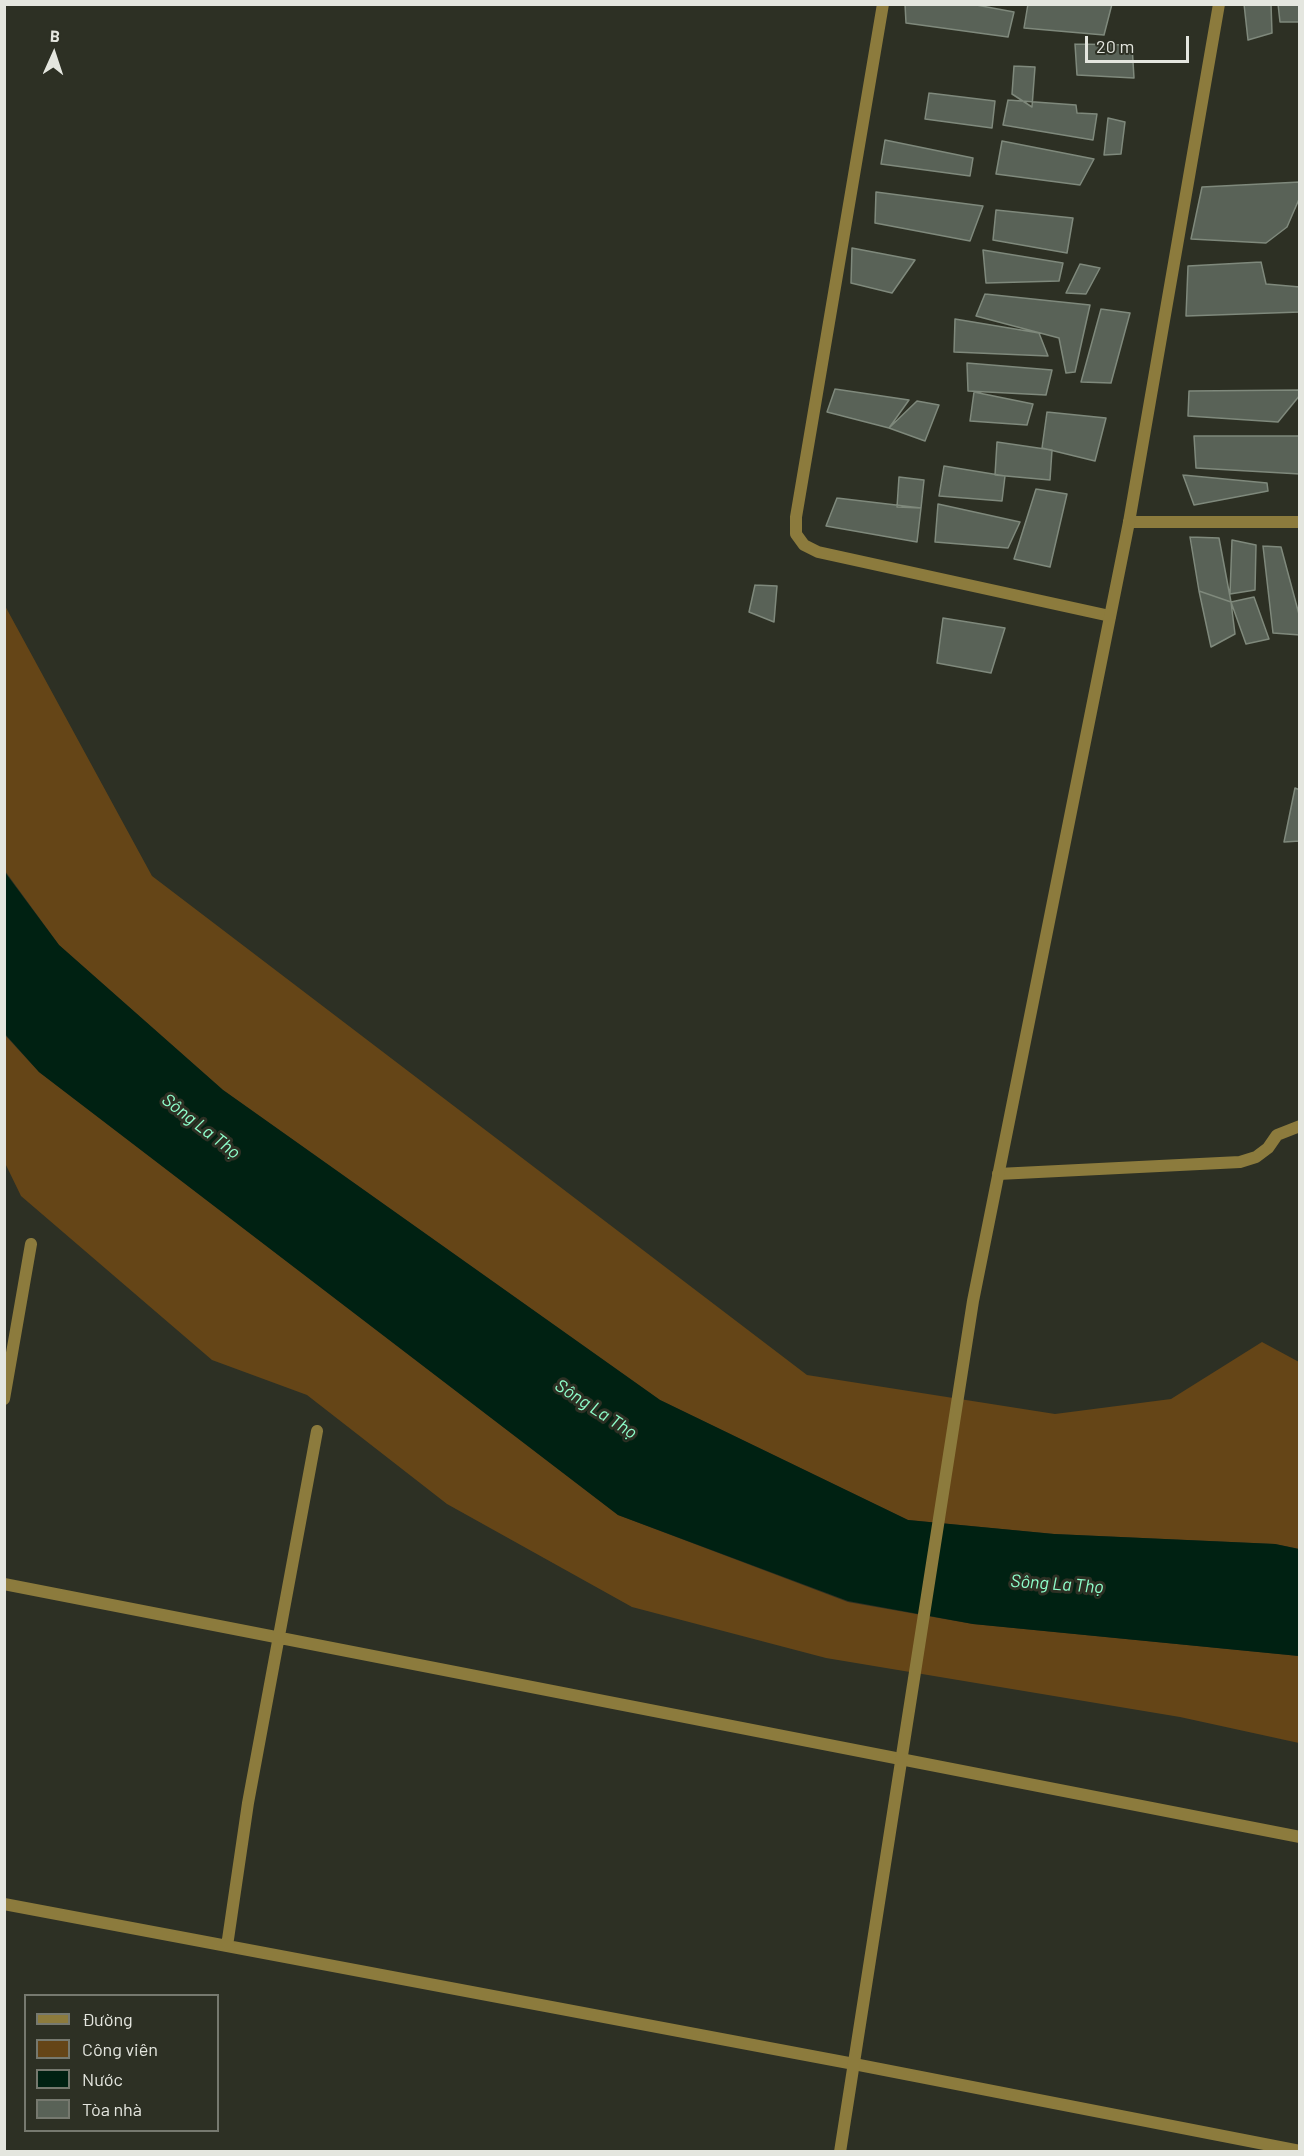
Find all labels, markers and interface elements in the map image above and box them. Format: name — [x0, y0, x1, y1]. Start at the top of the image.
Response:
north arrow — [24, 24, 84, 84]
scale bar — [1088, 24, 1192, 62]
text: B — [50, 26, 60, 45]
text: 20 m — [1096, 35, 1134, 57]
water label: Sông La Thọ — [158, 1089, 244, 1163]
water label: Sông La Thọ — [551, 1375, 641, 1443]
water label: Sông La Thọ — [1010, 1570, 1104, 1598]
legend — [24, 1994, 219, 2132]
text: Đường — [82, 2008, 133, 2030]
text: Công viên — [82, 2038, 158, 2060]
text: Nước — [82, 2068, 123, 2090]
text: Tòa nhà — [82, 2098, 142, 2120]

